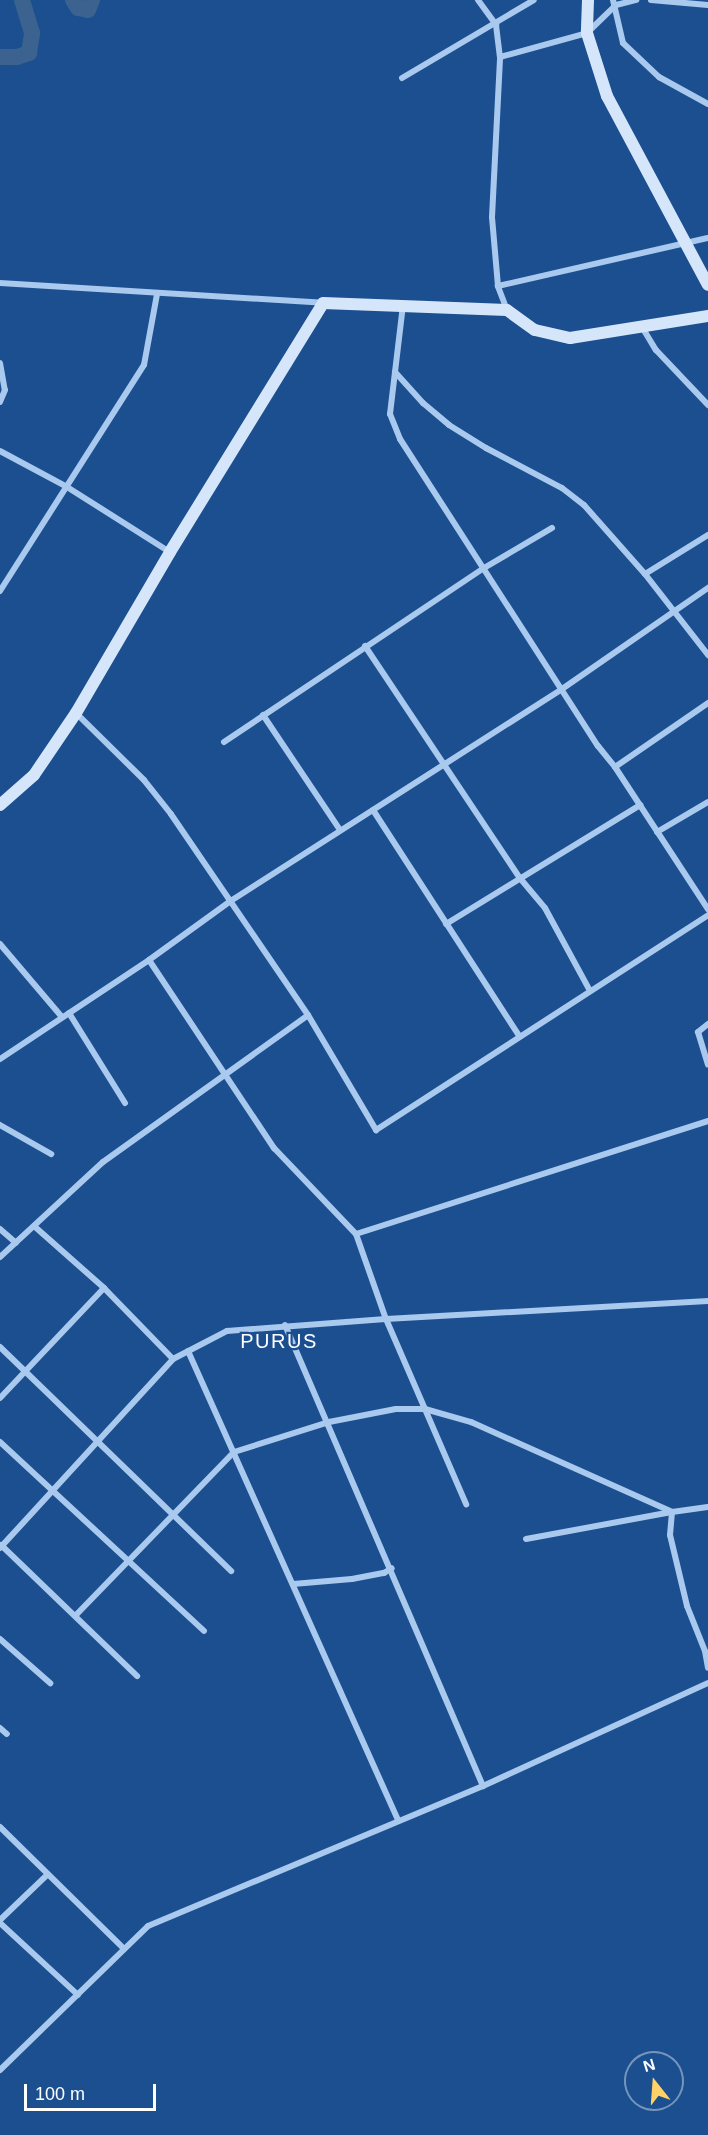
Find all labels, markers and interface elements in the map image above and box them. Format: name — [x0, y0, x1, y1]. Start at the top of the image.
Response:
district label: PURUS — [240, 1329, 318, 1353]
north arrow — [624, 2051, 684, 2111]
text: N — [641, 2055, 657, 2075]
scale bar — [27, 2072, 159, 2110]
text: 100 m — [35, 2084, 85, 2104]

